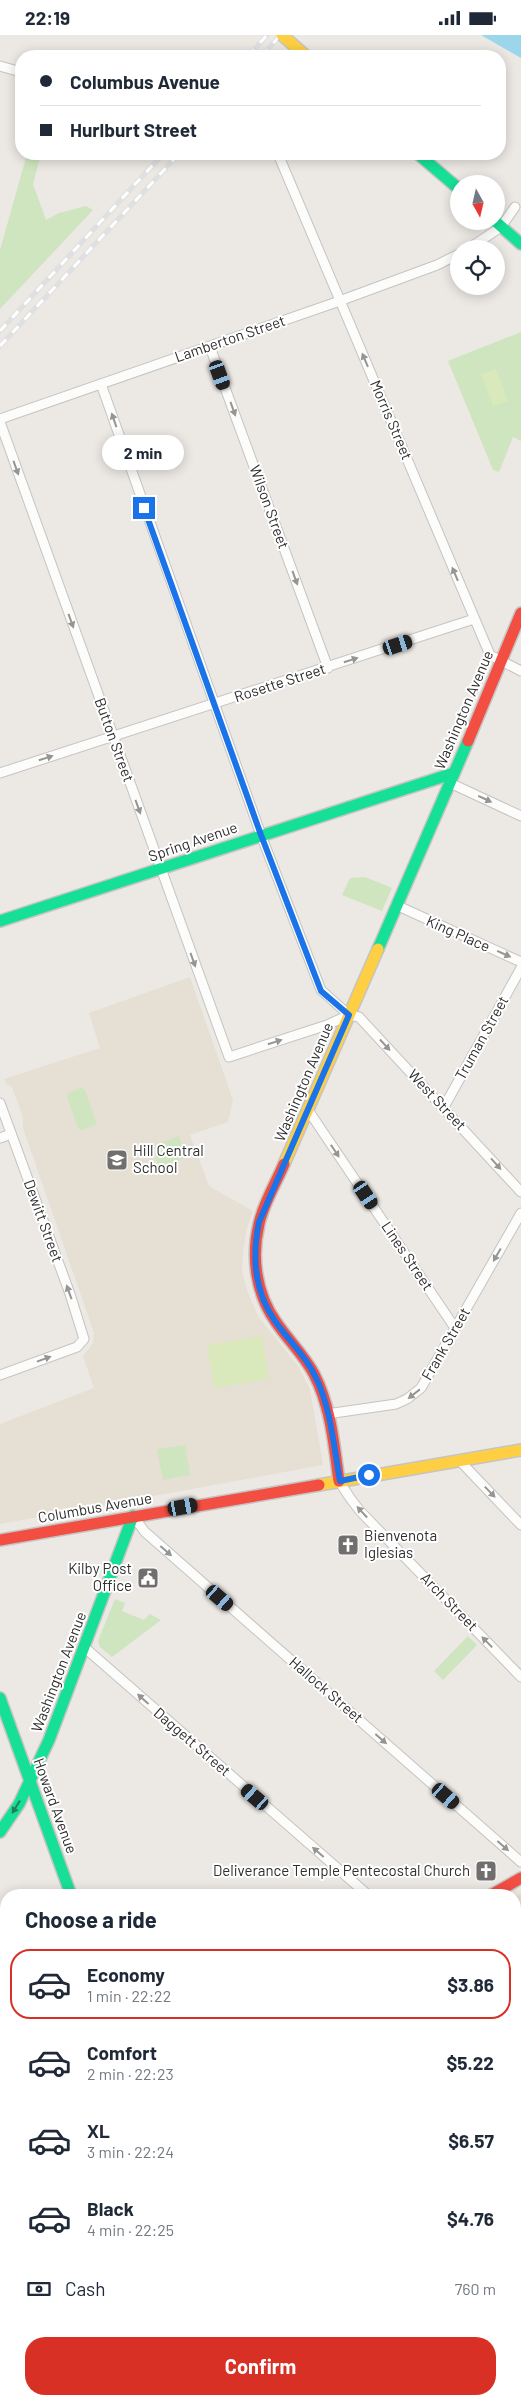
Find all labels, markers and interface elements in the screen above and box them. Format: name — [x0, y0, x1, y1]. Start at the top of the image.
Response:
text: 22:19 — [25, 6, 70, 29]
text: Columbus Avenue — [70, 70, 220, 93]
text: Hurlburt Street — [70, 118, 197, 141]
north arrow — [450, 175, 505, 230]
map controls — [450, 175, 505, 295]
button: locate — [450, 240, 505, 295]
street label: Lamberton Street — [172, 311, 287, 365]
one-way arrow — [361, 352, 369, 367]
car — [207, 358, 232, 392]
street label: Morris Street — [367, 377, 417, 462]
one-way arrow — [229, 402, 237, 417]
one-way arrow — [109, 413, 117, 428]
callout: 2 min — [103, 435, 185, 471]
text: 2 min — [124, 443, 162, 462]
one-way arrow — [13, 461, 20, 476]
street label: Wilson Street — [246, 462, 293, 551]
route end — [133, 497, 155, 519]
one-way arrow — [451, 567, 459, 581]
one-way arrow — [291, 571, 299, 586]
one-way arrow — [68, 614, 75, 629]
car — [381, 633, 414, 657]
street label: Washington Avenue — [430, 647, 496, 772]
one-way arrow — [344, 656, 359, 664]
street label: Rosette Street — [232, 659, 328, 705]
street label: Button Street — [91, 695, 138, 784]
one-way arrow — [39, 754, 54, 762]
one-way arrow — [478, 795, 493, 804]
one-way arrow — [134, 800, 142, 815]
street label: Spring Avenue — [146, 817, 240, 865]
street label: King Place — [424, 911, 493, 955]
one-way arrow — [497, 951, 511, 959]
one-way arrow — [189, 953, 197, 968]
street label: Truman Street — [451, 992, 512, 1083]
street label: Washington Avenue — [270, 1019, 336, 1144]
one-way arrow — [268, 1038, 283, 1046]
one-way arrow — [379, 1039, 391, 1051]
street label: West Street — [405, 1065, 471, 1134]
place label: Hill Central School — [133, 1141, 204, 1176]
one-way arrow — [330, 1144, 340, 1157]
school or university icon: Hill Central School — [105, 1148, 129, 1172]
one-way arrow — [490, 1158, 502, 1170]
street label: Dewitt Street — [21, 1177, 67, 1264]
car — [351, 1178, 380, 1212]
street label: Lines Street — [378, 1218, 437, 1293]
one-way arrow — [493, 1248, 501, 1262]
one-way arrow — [65, 1285, 72, 1300]
street label: Frank Street — [417, 1304, 473, 1383]
one-way arrow — [37, 1355, 52, 1363]
one-way arrow — [407, 1388, 420, 1399]
route start — [358, 1464, 380, 1486]
one-way arrow — [484, 1486, 496, 1498]
street label: Columbus Avenue — [37, 1488, 153, 1526]
car — [166, 1497, 199, 1517]
one-way arrow — [356, 1507, 368, 1519]
place label: Bienvenota Iglesias — [364, 1526, 437, 1561]
church icon: Bienvenota Iglesias — [336, 1533, 360, 1557]
one-way arrow — [160, 1545, 172, 1557]
place label: Kilby Post Office — [68, 1559, 132, 1594]
public building icon: Kilby Post Office — [136, 1566, 160, 1590]
street label: Arch Street — [417, 1568, 482, 1634]
car — [203, 1582, 236, 1614]
street label: Washington Avenue — [27, 1609, 89, 1734]
one-way arrow — [481, 1636, 493, 1648]
street label: Hallock Street — [286, 1652, 367, 1726]
one-way arrow — [137, 1693, 149, 1705]
street label: Daggett Street — [151, 1703, 235, 1779]
one-way arrow — [374, 1733, 387, 1744]
street label: Howard Avenue — [30, 1755, 82, 1856]
car — [429, 1780, 462, 1812]
car — [238, 1781, 271, 1813]
one-way arrow — [12, 1801, 21, 1814]
one-way arrow — [497, 1840, 509, 1851]
one-way arrow — [312, 1846, 325, 1857]
church icon: Deliverance Temple Pentecostal Church — [474, 1859, 498, 1883]
place label: Deliverance Temple Pentecostal Church — [213, 1861, 470, 1879]
text: Choose a ride — [25, 1906, 157, 1932]
icon: car — [27, 1962, 72, 2007]
text: Economy — [87, 1963, 165, 1986]
text: $3.86 — [447, 1973, 494, 1996]
text: 1 min · 22:22 — [87, 1986, 171, 2005]
icon: car — [27, 2040, 72, 2085]
text: Comfort — [87, 2041, 157, 2064]
text: $5.22 — [446, 2051, 494, 2074]
text: 2 min · 22:23 — [87, 2064, 174, 2083]
icon: car — [27, 2118, 72, 2163]
text: XL — [87, 2119, 110, 2142]
text: $6.57 — [448, 2129, 494, 2152]
text: 3 min · 22:24 — [87, 2142, 174, 2161]
icon: car — [27, 2196, 72, 2241]
text: Black — [87, 2197, 134, 2220]
text: $4.76 — [447, 2207, 494, 2230]
text: 4 min · 22:25 — [87, 2220, 174, 2239]
icon: cash — [25, 2275, 53, 2303]
text: Cash — [65, 2277, 106, 2300]
text: 760 m — [455, 2279, 496, 2298]
button: Confirm — [25, 2337, 496, 2395]

